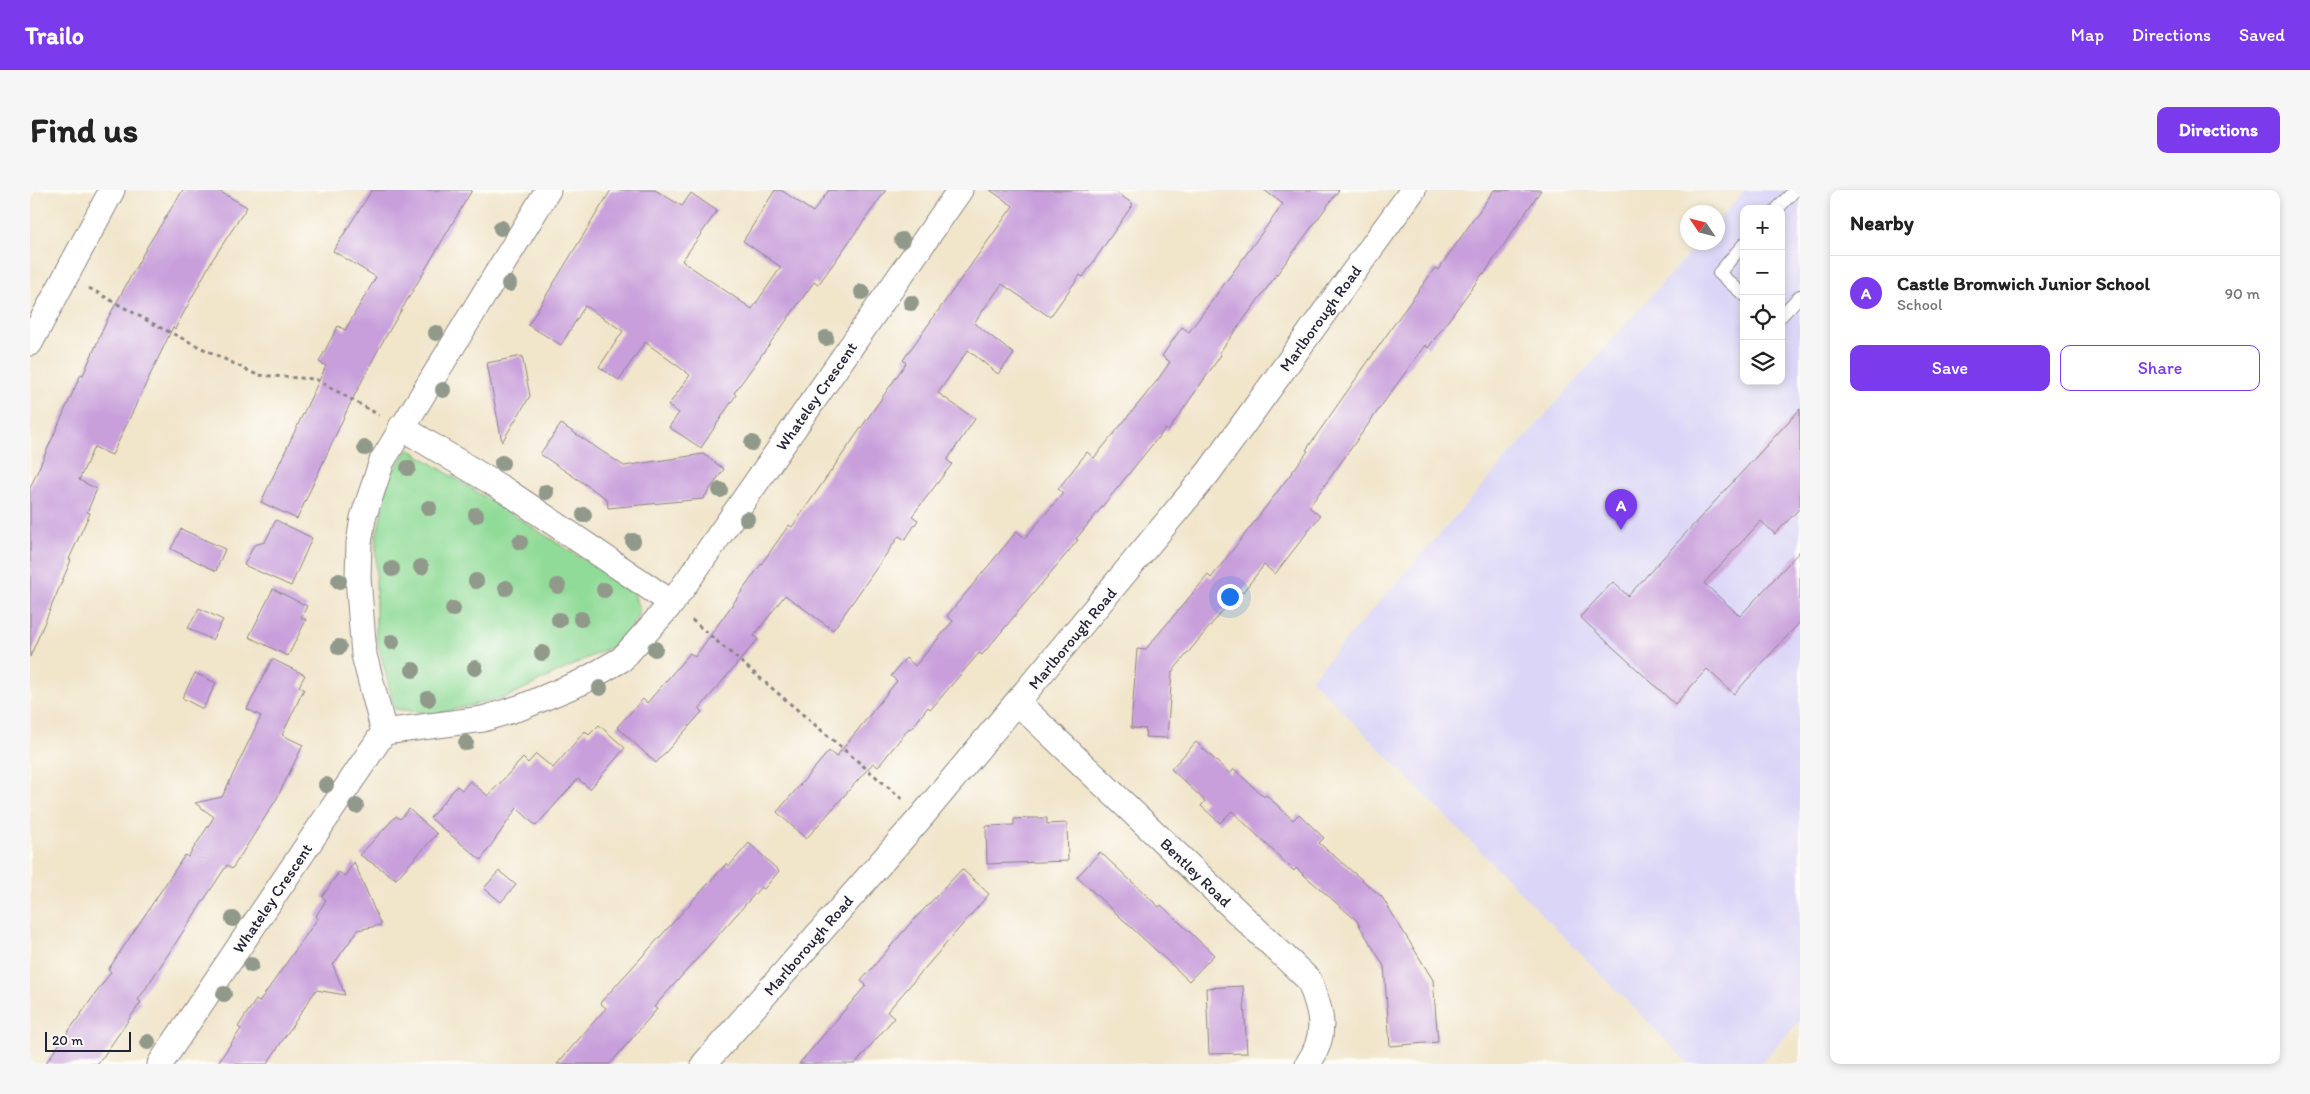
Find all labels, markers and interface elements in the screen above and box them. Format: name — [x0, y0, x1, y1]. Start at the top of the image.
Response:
text: Trailo — [25, 21, 84, 50]
text: Map — [2071, 24, 2104, 46]
text: Directions — [2132, 24, 2211, 46]
text: Saved — [2239, 24, 2285, 46]
button: Directions — [2157, 107, 2280, 153]
text: Find us — [30, 109, 138, 151]
north arrow — [1680, 205, 1725, 250]
map controls — [1740, 205, 1785, 385]
button: + — [1740, 205, 1785, 250]
text: Nearby — [1850, 210, 1914, 235]
button: − — [1740, 250, 1785, 295]
street label: Marlborough Road — [1275, 261, 1365, 375]
text: Castle Bromwich Junior School — [1897, 272, 2150, 295]
text: A — [1861, 284, 1871, 303]
text: 90 m — [2225, 284, 2260, 303]
button: locate — [1740, 295, 1785, 340]
text: School — [1897, 295, 1943, 314]
street label: Whateley Crescent — [772, 338, 861, 454]
button: layers — [1740, 340, 1785, 385]
button: Save — [1850, 345, 2050, 391]
button: Share — [2060, 345, 2260, 391]
pin: A — [1605, 489, 1637, 530]
street label: Marlborough Road — [1024, 584, 1121, 693]
your location — [1217, 584, 1243, 610]
street label: Bentley Road — [1156, 834, 1235, 911]
street label: Whateley Crescent — [229, 840, 316, 957]
street label: Marlborough Road — [760, 891, 857, 999]
scale bar — [45, 1029, 131, 1052]
text: 20 m — [52, 1032, 83, 1049]

